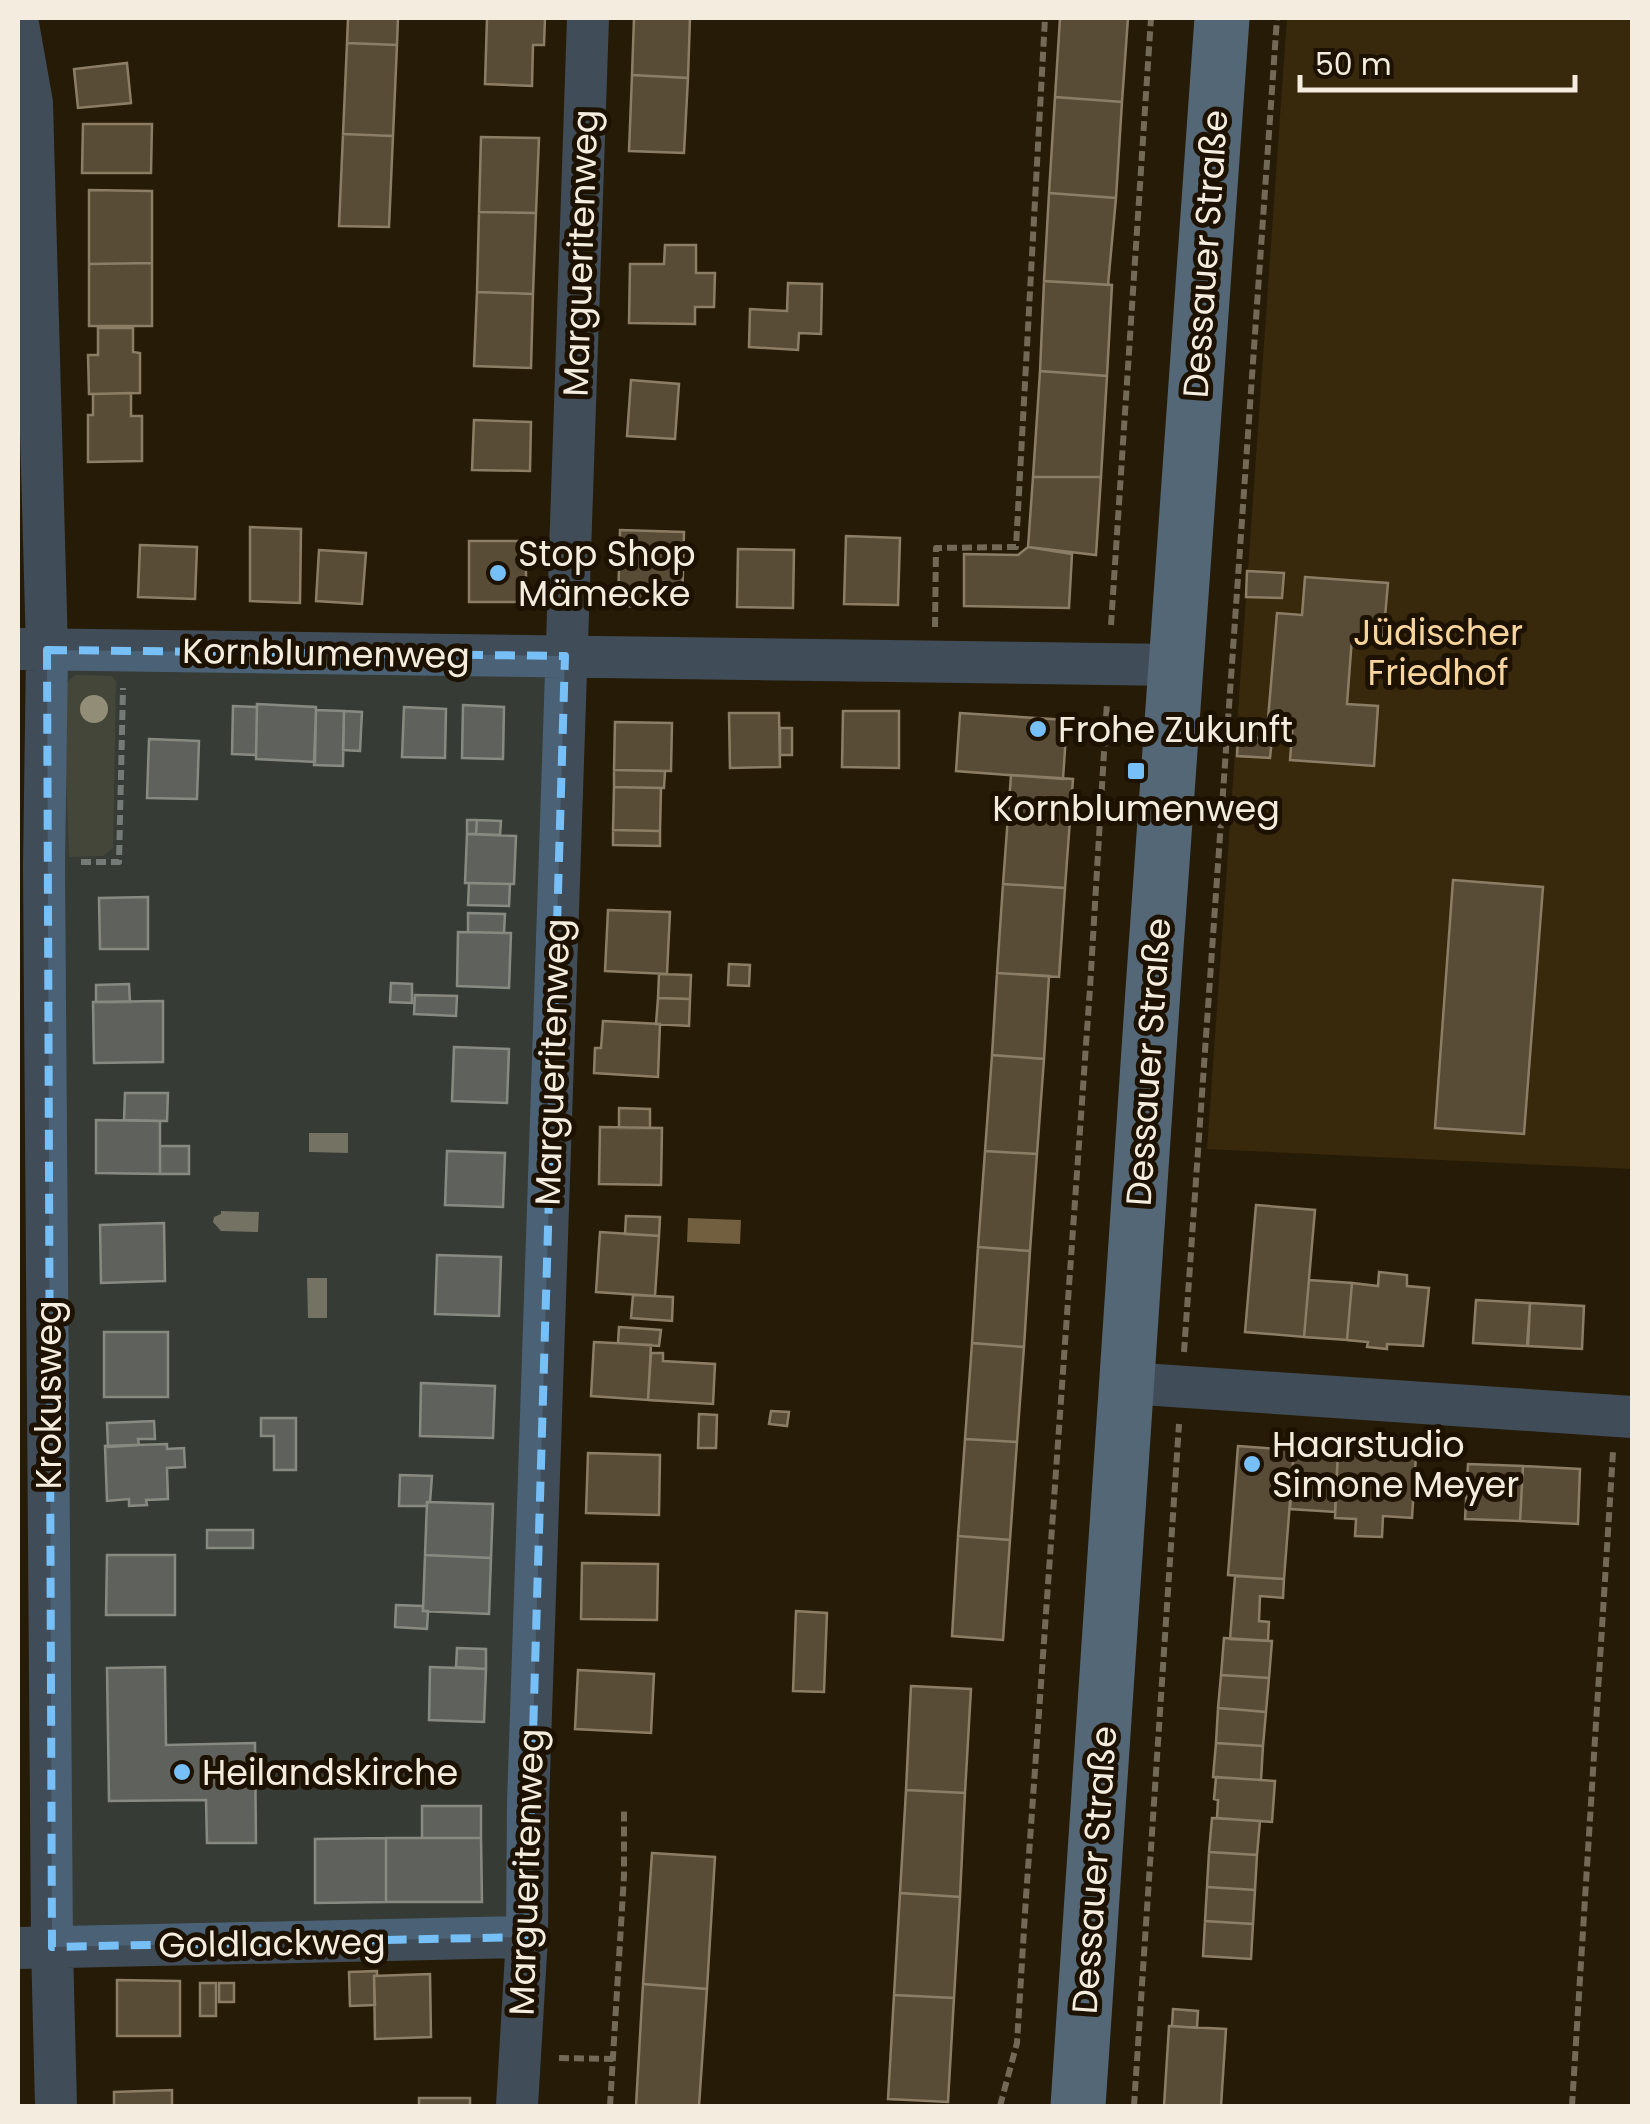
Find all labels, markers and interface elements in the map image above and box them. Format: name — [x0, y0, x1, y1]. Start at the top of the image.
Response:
scale bar — [1300, 30, 1575, 92]
text: 50 m — [1315, 43, 1392, 86]
street label: Dessauer Straße — [1170, 108, 1240, 400]
street label: Margueritenweg — [551, 109, 609, 397]
place label: Stop Shop Mämecke — [518, 529, 696, 618]
marker: Stop Shop Mämecke — [487, 562, 509, 584]
park label: Jüdischer Friedhof — [1353, 608, 1523, 697]
street label: Kornblumenweg — [182, 626, 470, 680]
place label: Frohe Zukunft — [1058, 705, 1293, 754]
marker: Frohe Zukunft — [1027, 718, 1049, 740]
marker: Kornblumenweg — [1125, 760, 1147, 782]
place label: Kornblumenweg — [992, 784, 1280, 833]
street label: Dessauer Straße — [1113, 916, 1183, 1208]
street label: Margueritenweg — [523, 918, 581, 1206]
street label: Krokusweg — [24, 1300, 73, 1490]
place label: Haarstudio Simone Meyer — [1272, 1420, 1519, 1509]
marker: Haarstudio Simone Meyer — [1241, 1453, 1263, 1475]
street label: Dessauer Straße — [1059, 1724, 1129, 2016]
street label: Margueritenweg — [497, 1728, 555, 2016]
place label: Heilandskirche — [202, 1748, 458, 1797]
marker: Heilandskirche — [171, 1761, 193, 1783]
street label: Goldlackweg — [158, 1917, 386, 1969]

